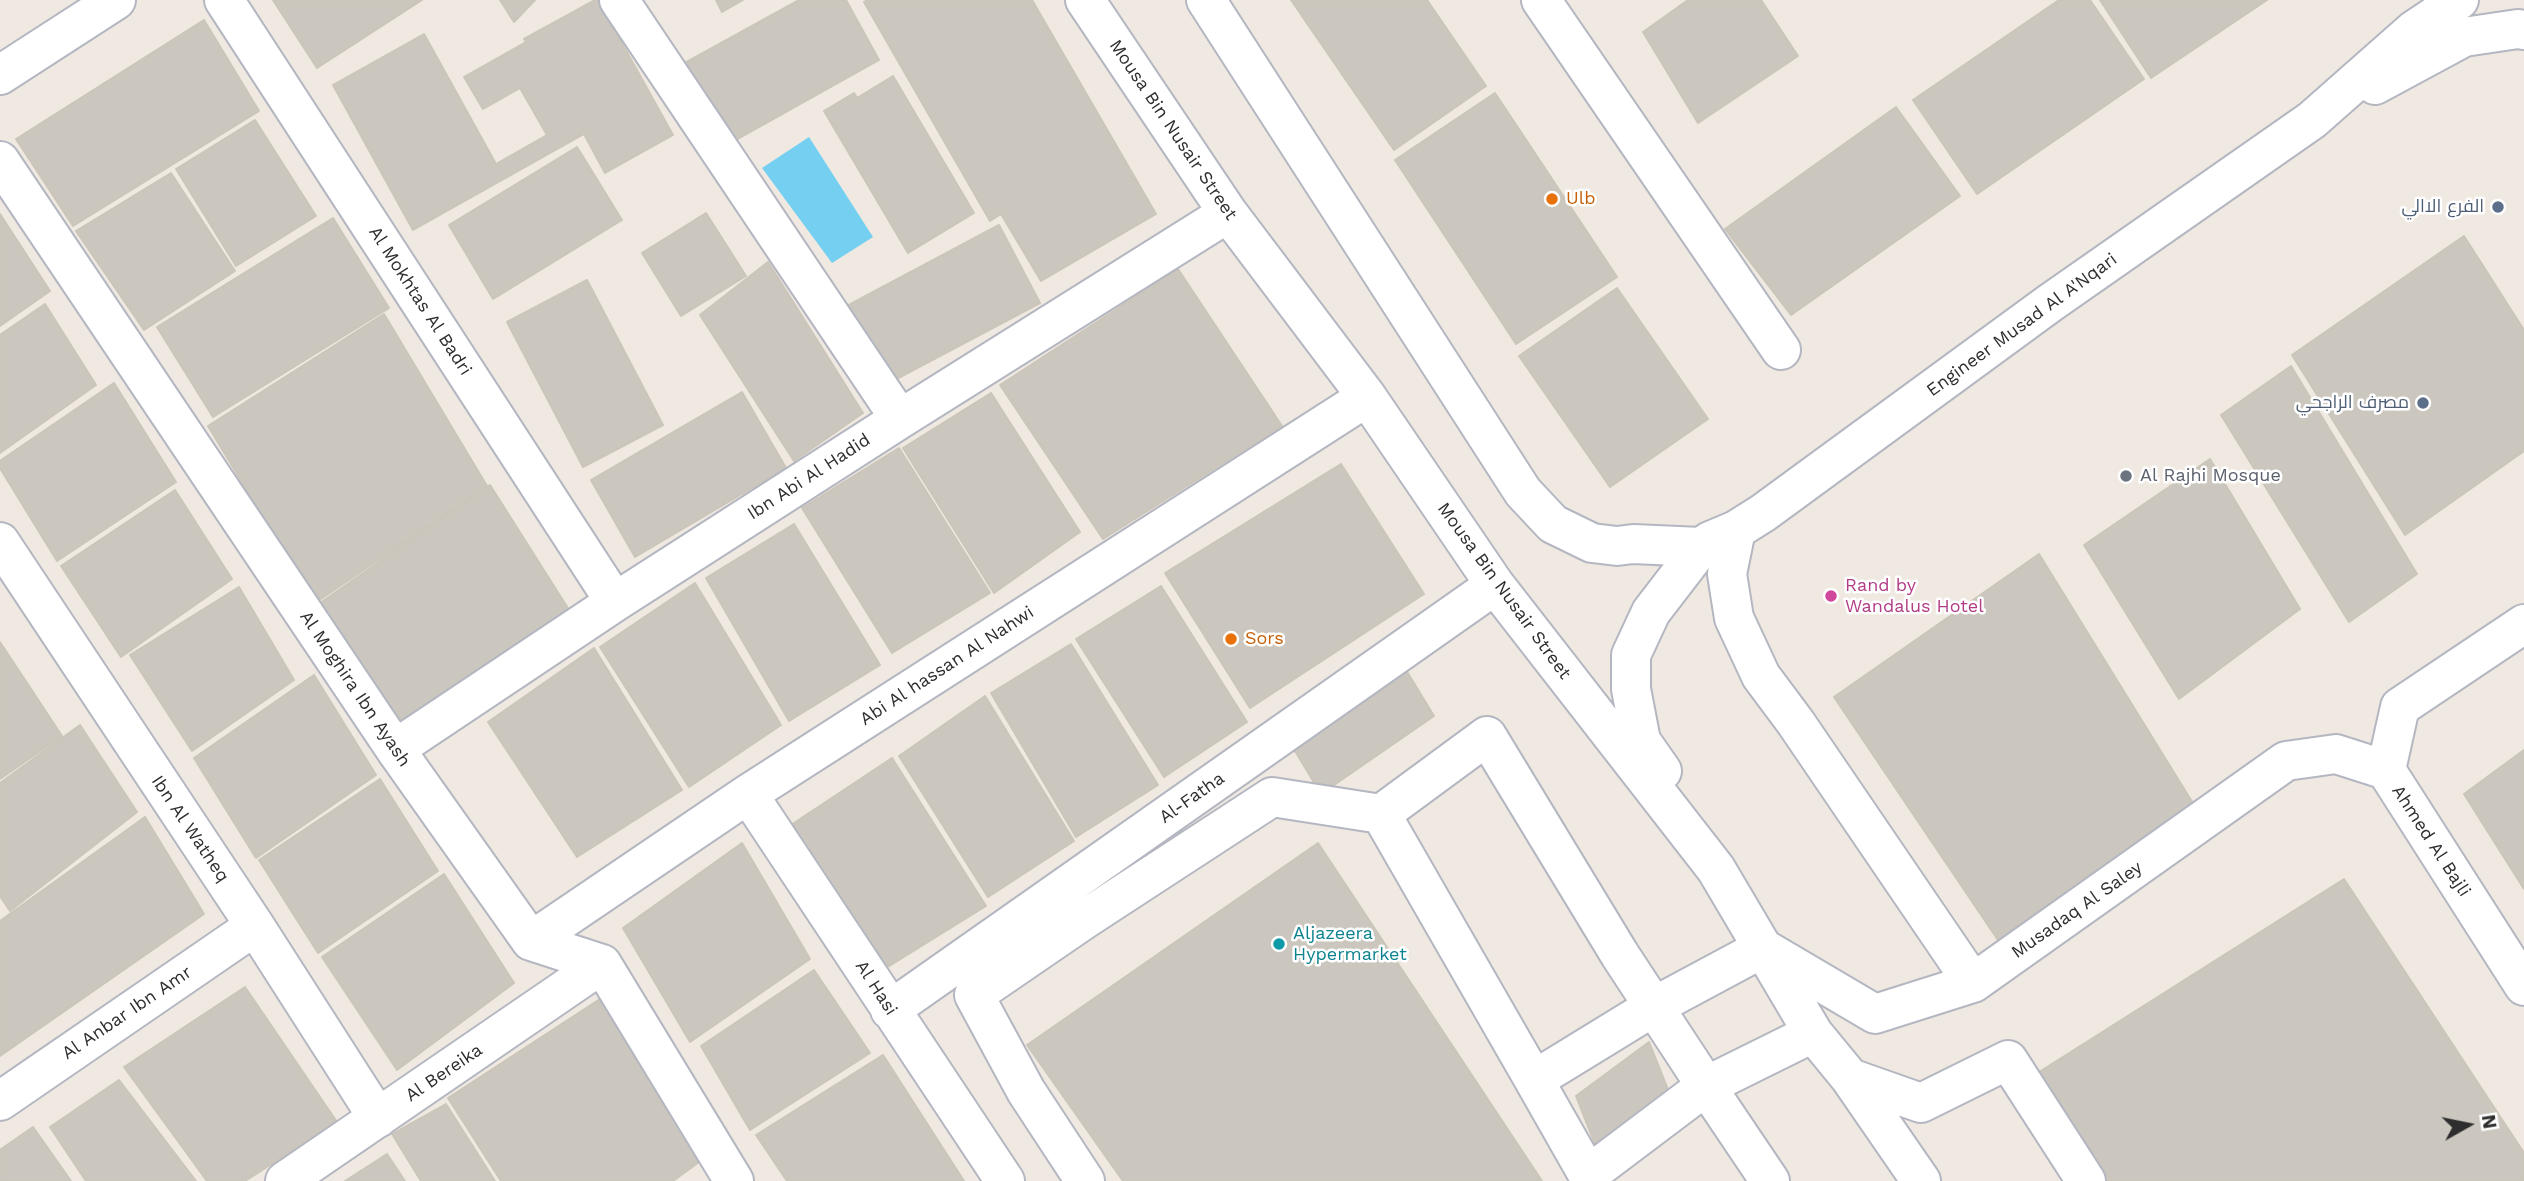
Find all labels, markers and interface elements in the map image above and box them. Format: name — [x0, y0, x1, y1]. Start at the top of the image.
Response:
street label: Mousa Bin Nusair Street — [1104, 36, 1242, 224]
place label: Ulb — [1566, 188, 1595, 210]
marker: Ulb — [1544, 191, 1560, 207]
place label: الفرع الاالي — [2402, 196, 2484, 218]
marker: الفرع الاالي — [2490, 199, 2506, 215]
street label: Al Mokhtas Al Badri — [364, 223, 476, 379]
street label: Engineer Musad Al A'Nqari — [1923, 249, 2121, 401]
place label: مصرف الراجحي — [2296, 392, 2409, 414]
marker: مصرف الراجحي — [2415, 395, 2431, 411]
street label: Ibn Abi Al Hadid — [744, 429, 874, 525]
place label: Al Rajhi Mosque — [2140, 465, 2281, 487]
marker: Al Rajhi Mosque — [2118, 468, 2134, 484]
street label: Mousa Bin Nusair Street — [1433, 498, 1575, 684]
place label: Rand by Wandalus Hotel — [1845, 575, 1984, 618]
marker: Rand by Wandalus Hotel — [1823, 588, 1839, 604]
street label: Abi Al hassan Al Nahwi — [856, 602, 1038, 730]
street label: Al Moghira Ibn Ayash — [295, 607, 415, 771]
place label: Sors — [1245, 628, 1284, 650]
marker: Sors — [1223, 631, 1239, 647]
street label: Al-Fatha — [1155, 768, 1229, 828]
street label: Ibn Al Watheq — [146, 772, 234, 886]
street label: Ahmed Al Bajli — [2387, 781, 2475, 901]
street label: Musadaq Al Saley — [2007, 857, 2147, 963]
place label: Aljazeera Hypermarket — [1293, 923, 1407, 965]
marker: Aljazeera Hypermarket — [1271, 936, 1287, 952]
street label: Al Hasi — [850, 956, 902, 1020]
street label: Al Anbar Ibn Amr — [58, 962, 196, 1064]
street label: Al Bereika — [401, 1039, 487, 1107]
north arrow — [2433, 1090, 2503, 1160]
text: N — [2477, 1113, 2502, 1130]

